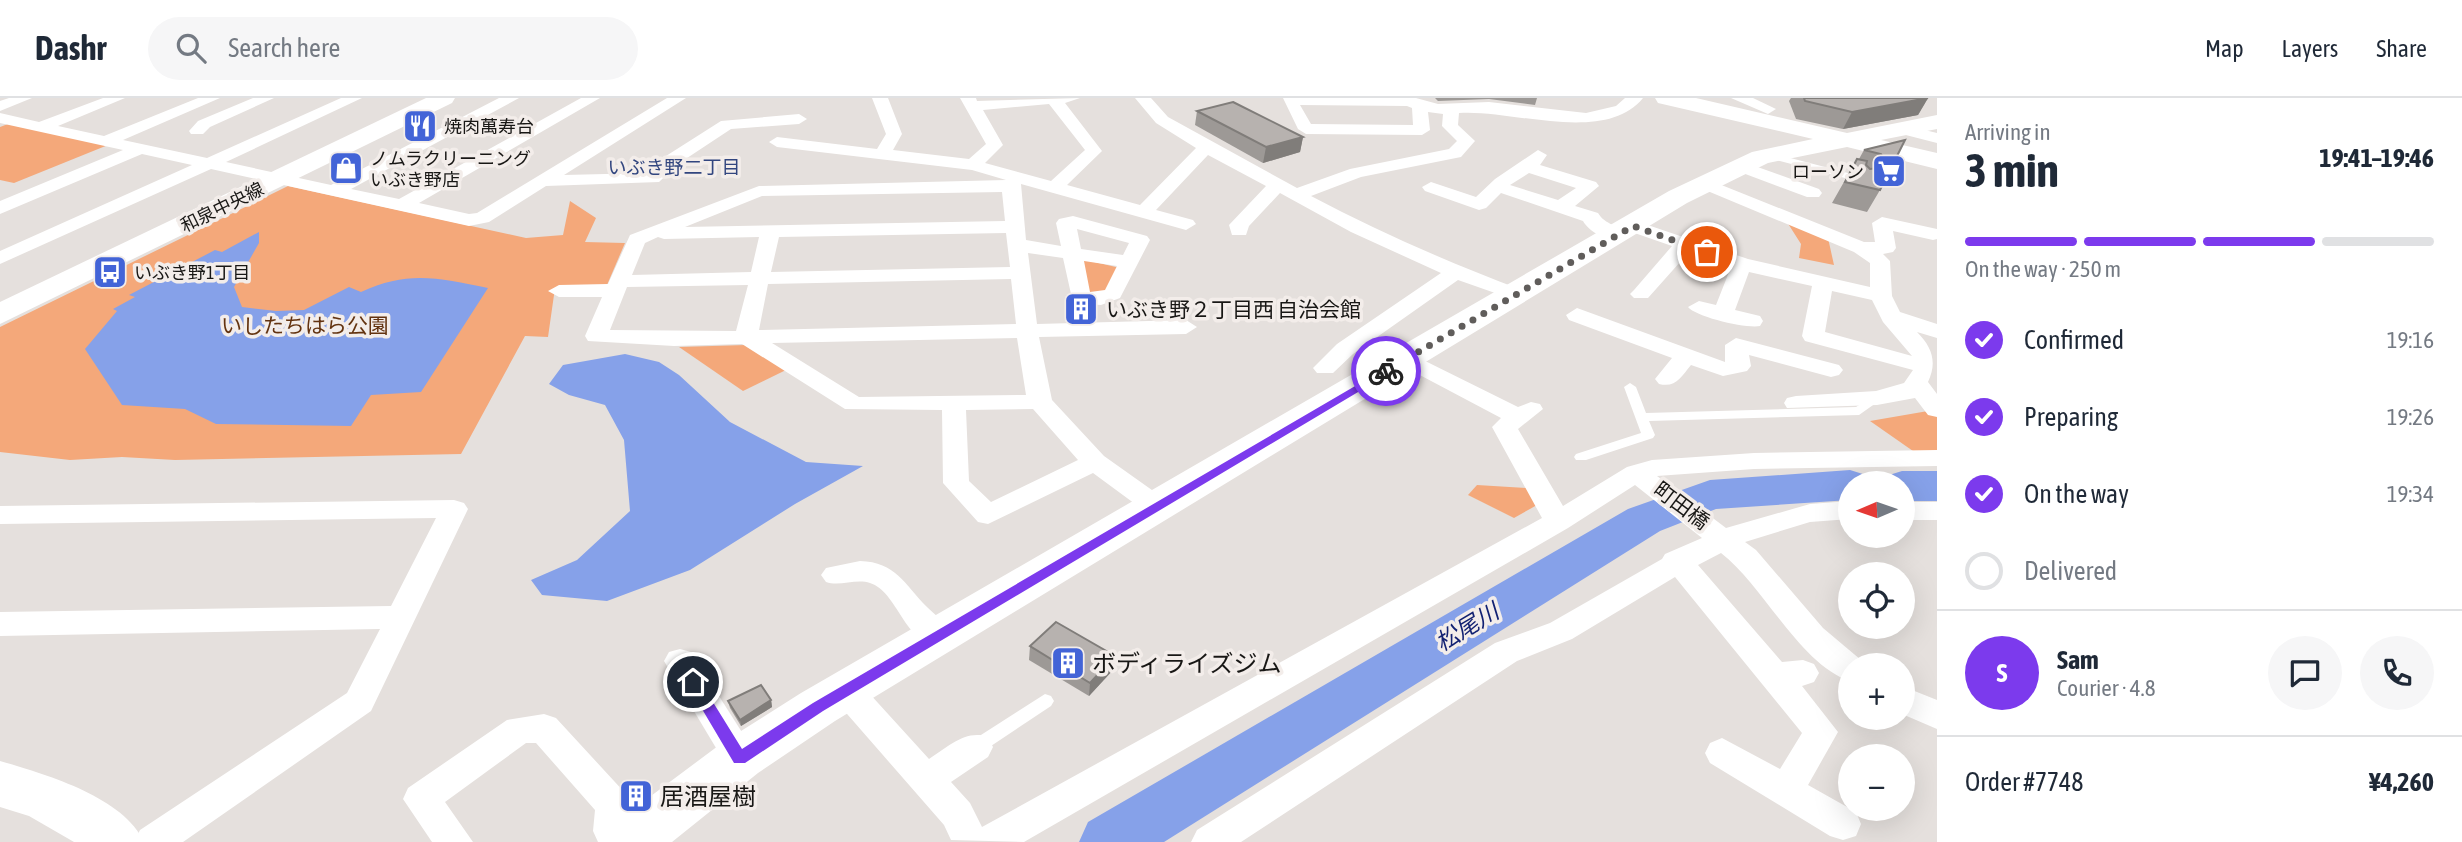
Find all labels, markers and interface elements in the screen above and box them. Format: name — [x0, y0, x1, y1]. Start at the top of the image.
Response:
search box — [148, 17, 638, 80]
text: Dashr — [35, 29, 106, 67]
icon: search — [172, 29, 210, 67]
text: Search here — [228, 33, 340, 63]
text: Map — [2205, 35, 2244, 62]
text: Layers — [2282, 35, 2338, 62]
text: Share — [2376, 35, 2427, 62]
restaurant icon: 焼肉萬寿台 — [401, 107, 439, 145]
place label: 焼肉萬寿台 — [444, 116, 534, 137]
text: Arriving in — [1965, 119, 2051, 145]
text: 19:41–19:46 — [2319, 143, 2434, 173]
text: 3 min — [1965, 144, 2059, 197]
place label: ノムラクリーニング いぶき野店 — [370, 148, 531, 190]
shop icon: ノムラクリーニング いぶき野店 — [327, 149, 365, 187]
supermarket icon: ローソン — [1870, 152, 1908, 190]
district label: いぶき野二丁目 — [607, 156, 741, 178]
place label: ローソン — [1792, 161, 1864, 182]
street label: 和泉中央線 — [177, 178, 267, 236]
pin — [1677, 222, 1737, 282]
icon: bag — [1688, 233, 1726, 271]
bus stop icon: いぶき野1丁目 — [91, 253, 129, 291]
text: On the way · 250 m — [1965, 256, 2121, 282]
place label: いぶき野1丁目 — [134, 262, 250, 283]
building icon: いぶき野２丁目西 自治会館 — [1062, 290, 1100, 328]
place label: いぶき野２丁目西 自治会館 — [1106, 297, 1361, 321]
park label: いしたちはら公園 — [221, 313, 389, 337]
icon: check — [1965, 321, 2003, 359]
text: Confirmed — [2024, 325, 2124, 355]
text: 19:16 — [2387, 327, 2434, 353]
courier — [1351, 336, 1421, 406]
icon: bike — [1367, 352, 1405, 390]
icon: check — [1965, 398, 2003, 436]
text: Preparing — [2024, 402, 2118, 432]
text: 19:26 — [2387, 404, 2434, 430]
north arrow — [1838, 471, 1914, 548]
map controls — [1838, 471, 1915, 821]
icon: check — [1965, 475, 2003, 513]
street label: 町田橋 — [1650, 476, 1714, 534]
text: On the way — [2024, 479, 2129, 509]
text: 19:34 — [2387, 481, 2434, 507]
text: Delivered — [2024, 556, 2117, 586]
button: locate — [1838, 562, 1915, 639]
water label: 松尾川 — [1431, 597, 1506, 656]
button: chat — [2268, 636, 2342, 710]
button: phone — [2360, 636, 2434, 710]
building icon: ボディライズジム — [1049, 644, 1087, 682]
text: Sam — [2057, 645, 2099, 675]
place label: ボディライズジム — [1092, 650, 1282, 677]
pin — [663, 652, 723, 712]
button: + — [1838, 653, 1915, 730]
text: S — [1997, 658, 2007, 688]
icon: home — [674, 663, 712, 701]
text: Courier · 4.8 — [2057, 675, 2156, 701]
button: − — [1838, 744, 1915, 821]
text: Order #7748 — [1965, 767, 2084, 797]
text: ¥4,260 — [2369, 767, 2434, 797]
building icon: 居酒屋樹 — [617, 777, 655, 815]
place label: 居酒屋樹 — [660, 783, 756, 810]

